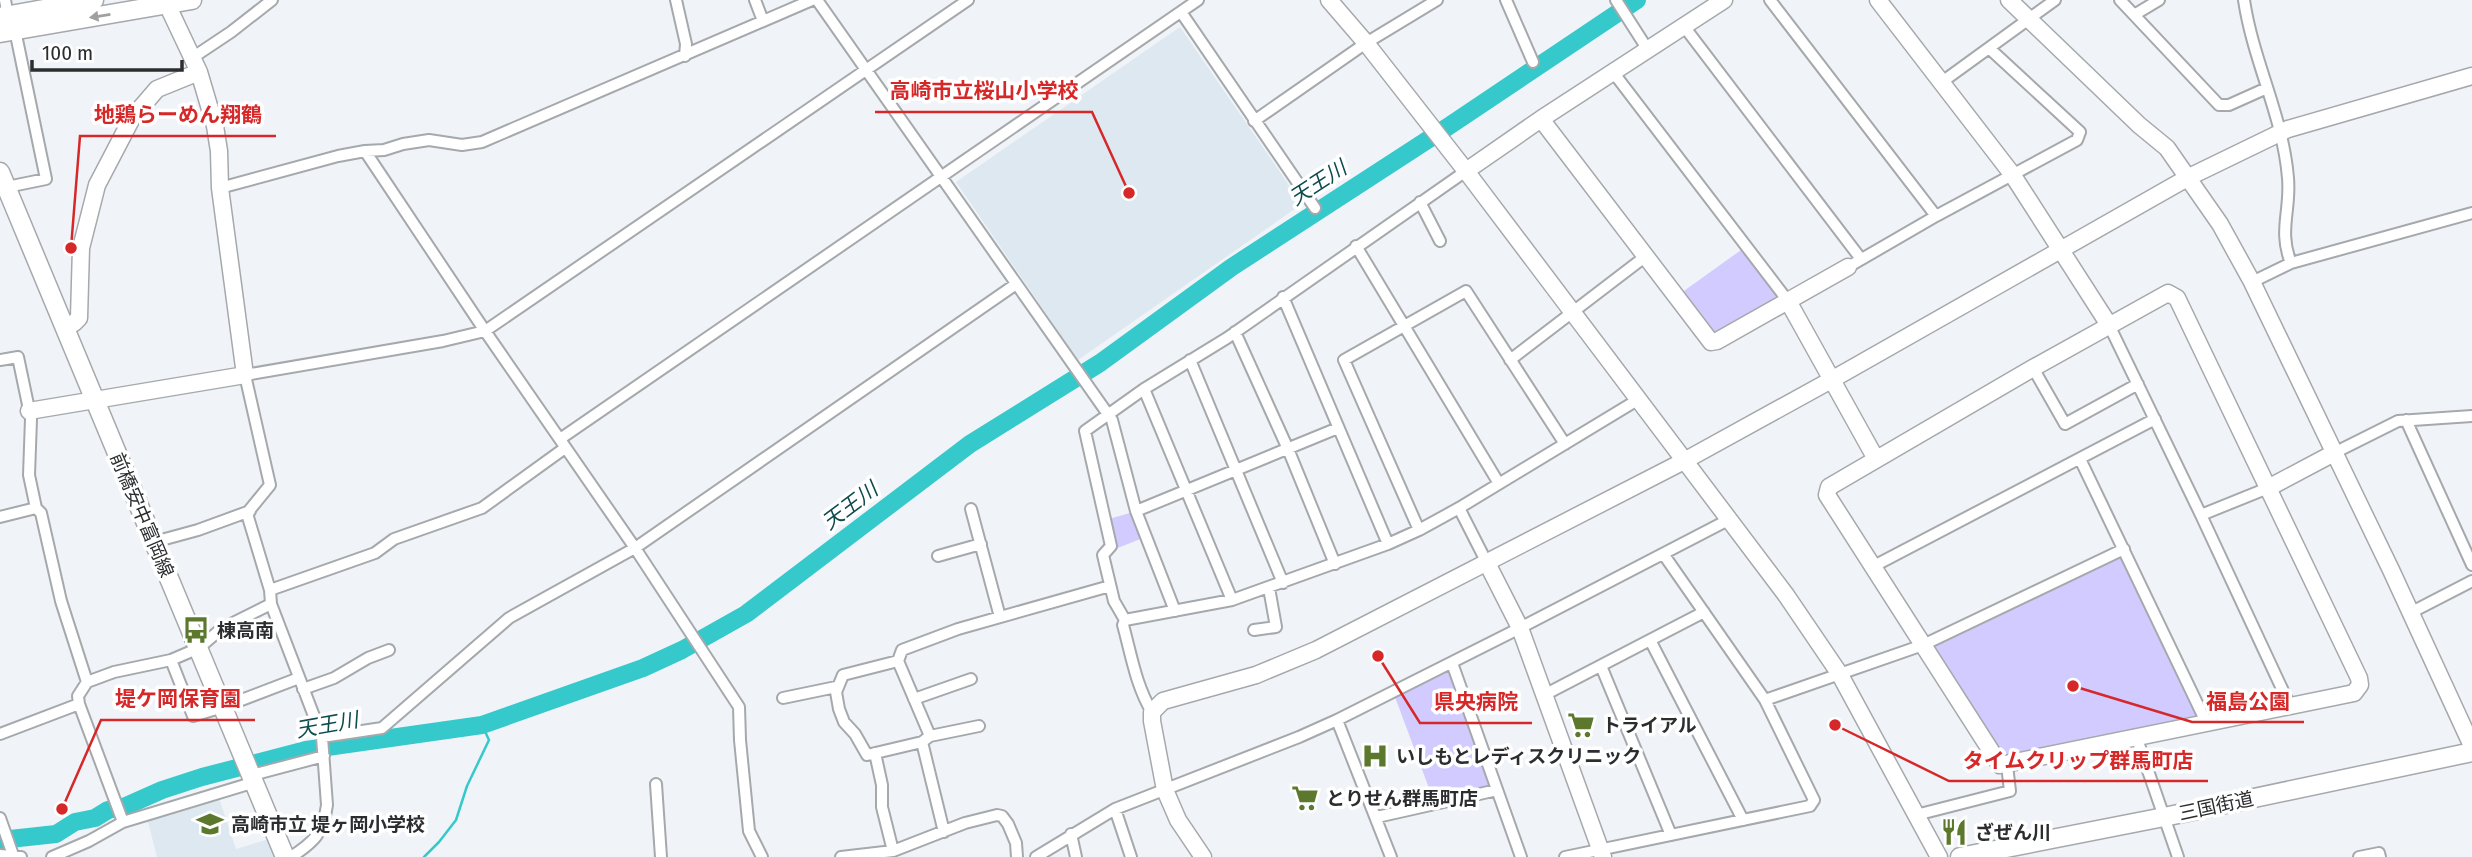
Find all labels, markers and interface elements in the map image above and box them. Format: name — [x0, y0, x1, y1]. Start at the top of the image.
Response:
one-way arrow — [89, 11, 111, 22]
scale bar — [32, 28, 182, 72]
text: 100 m — [42, 40, 93, 66]
callout: 高崎市立桜山小学校 — [875, 70, 1092, 112]
text: 高崎市立桜山小学校 — [890, 78, 1079, 104]
callout: 地鶏らーめん翔鶴 — [80, 94, 276, 136]
text: 地鶏らーめん翔鶴 — [94, 102, 262, 128]
water label: 天王川 — [1285, 154, 1353, 211]
street label: 前橋安中富岡線 — [105, 449, 179, 581]
water label: 天王川 — [817, 475, 885, 535]
bus stop icon: 棟高南 — [181, 615, 211, 645]
place label: 棟高南 — [217, 619, 274, 642]
callout: 堤ケ岡保育園 — [101, 678, 255, 720]
callout: 福島公園 — [2192, 680, 2304, 722]
callout: 県央病院 — [1420, 681, 1532, 723]
text: 堤ケ岡保育園 — [115, 686, 241, 712]
text: 県央病院 — [1434, 689, 1518, 715]
text: 福島公園 — [2206, 689, 2290, 715]
water label: 天王川 — [294, 706, 362, 743]
supermarket icon: トライアル — [1566, 710, 1596, 740]
place label: トライアル — [1602, 714, 1697, 737]
callout: タイムクリップ群馬町店 — [1949, 739, 2208, 781]
hospital icon: いしもとレディスクリニック — [1360, 741, 1390, 771]
place label: いしもとレディスクリニック — [1396, 745, 1641, 768]
text: タイムクリップ群馬町店 — [1963, 748, 2193, 774]
supermarket icon: とりせん群馬町店 — [1290, 783, 1320, 813]
place label: とりせん群馬町店 — [1326, 787, 1478, 810]
street label: 三国街道 — [2176, 787, 2256, 825]
school or university icon: 高崎市立 堤ヶ岡小学校 — [195, 809, 225, 839]
place label: 高崎市立 堤ヶ岡小学校 — [231, 813, 425, 836]
restaurant icon: ざぜん川 — [1939, 817, 1969, 847]
place label: ざぜん川 — [1975, 821, 2051, 844]

